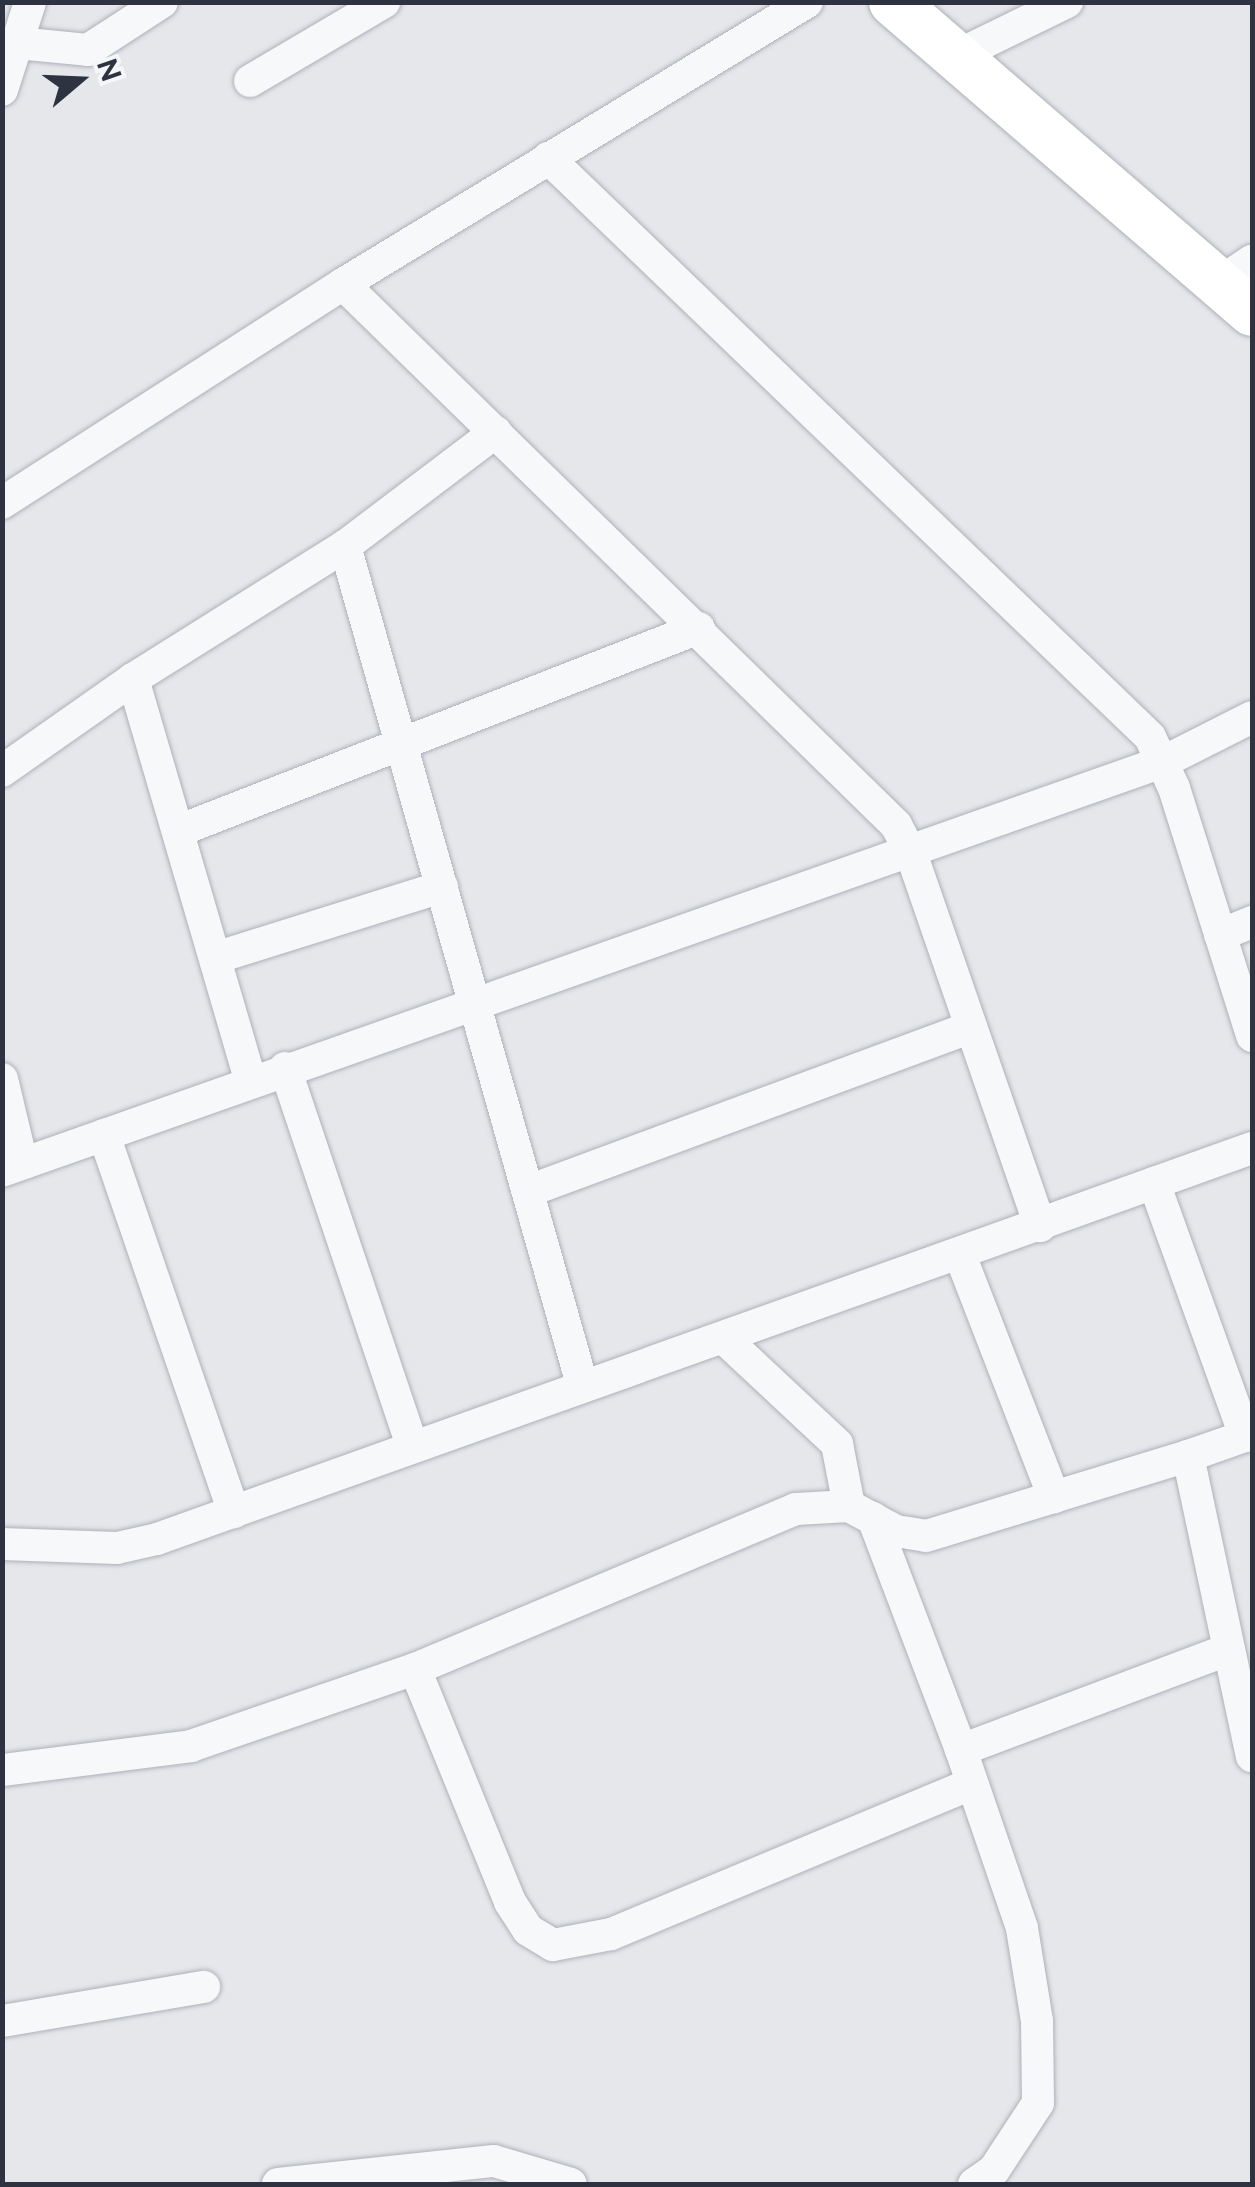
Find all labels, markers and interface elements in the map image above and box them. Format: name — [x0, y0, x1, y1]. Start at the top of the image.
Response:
north arrow — [30, 30, 130, 130]
text: N — [90, 55, 128, 86]

